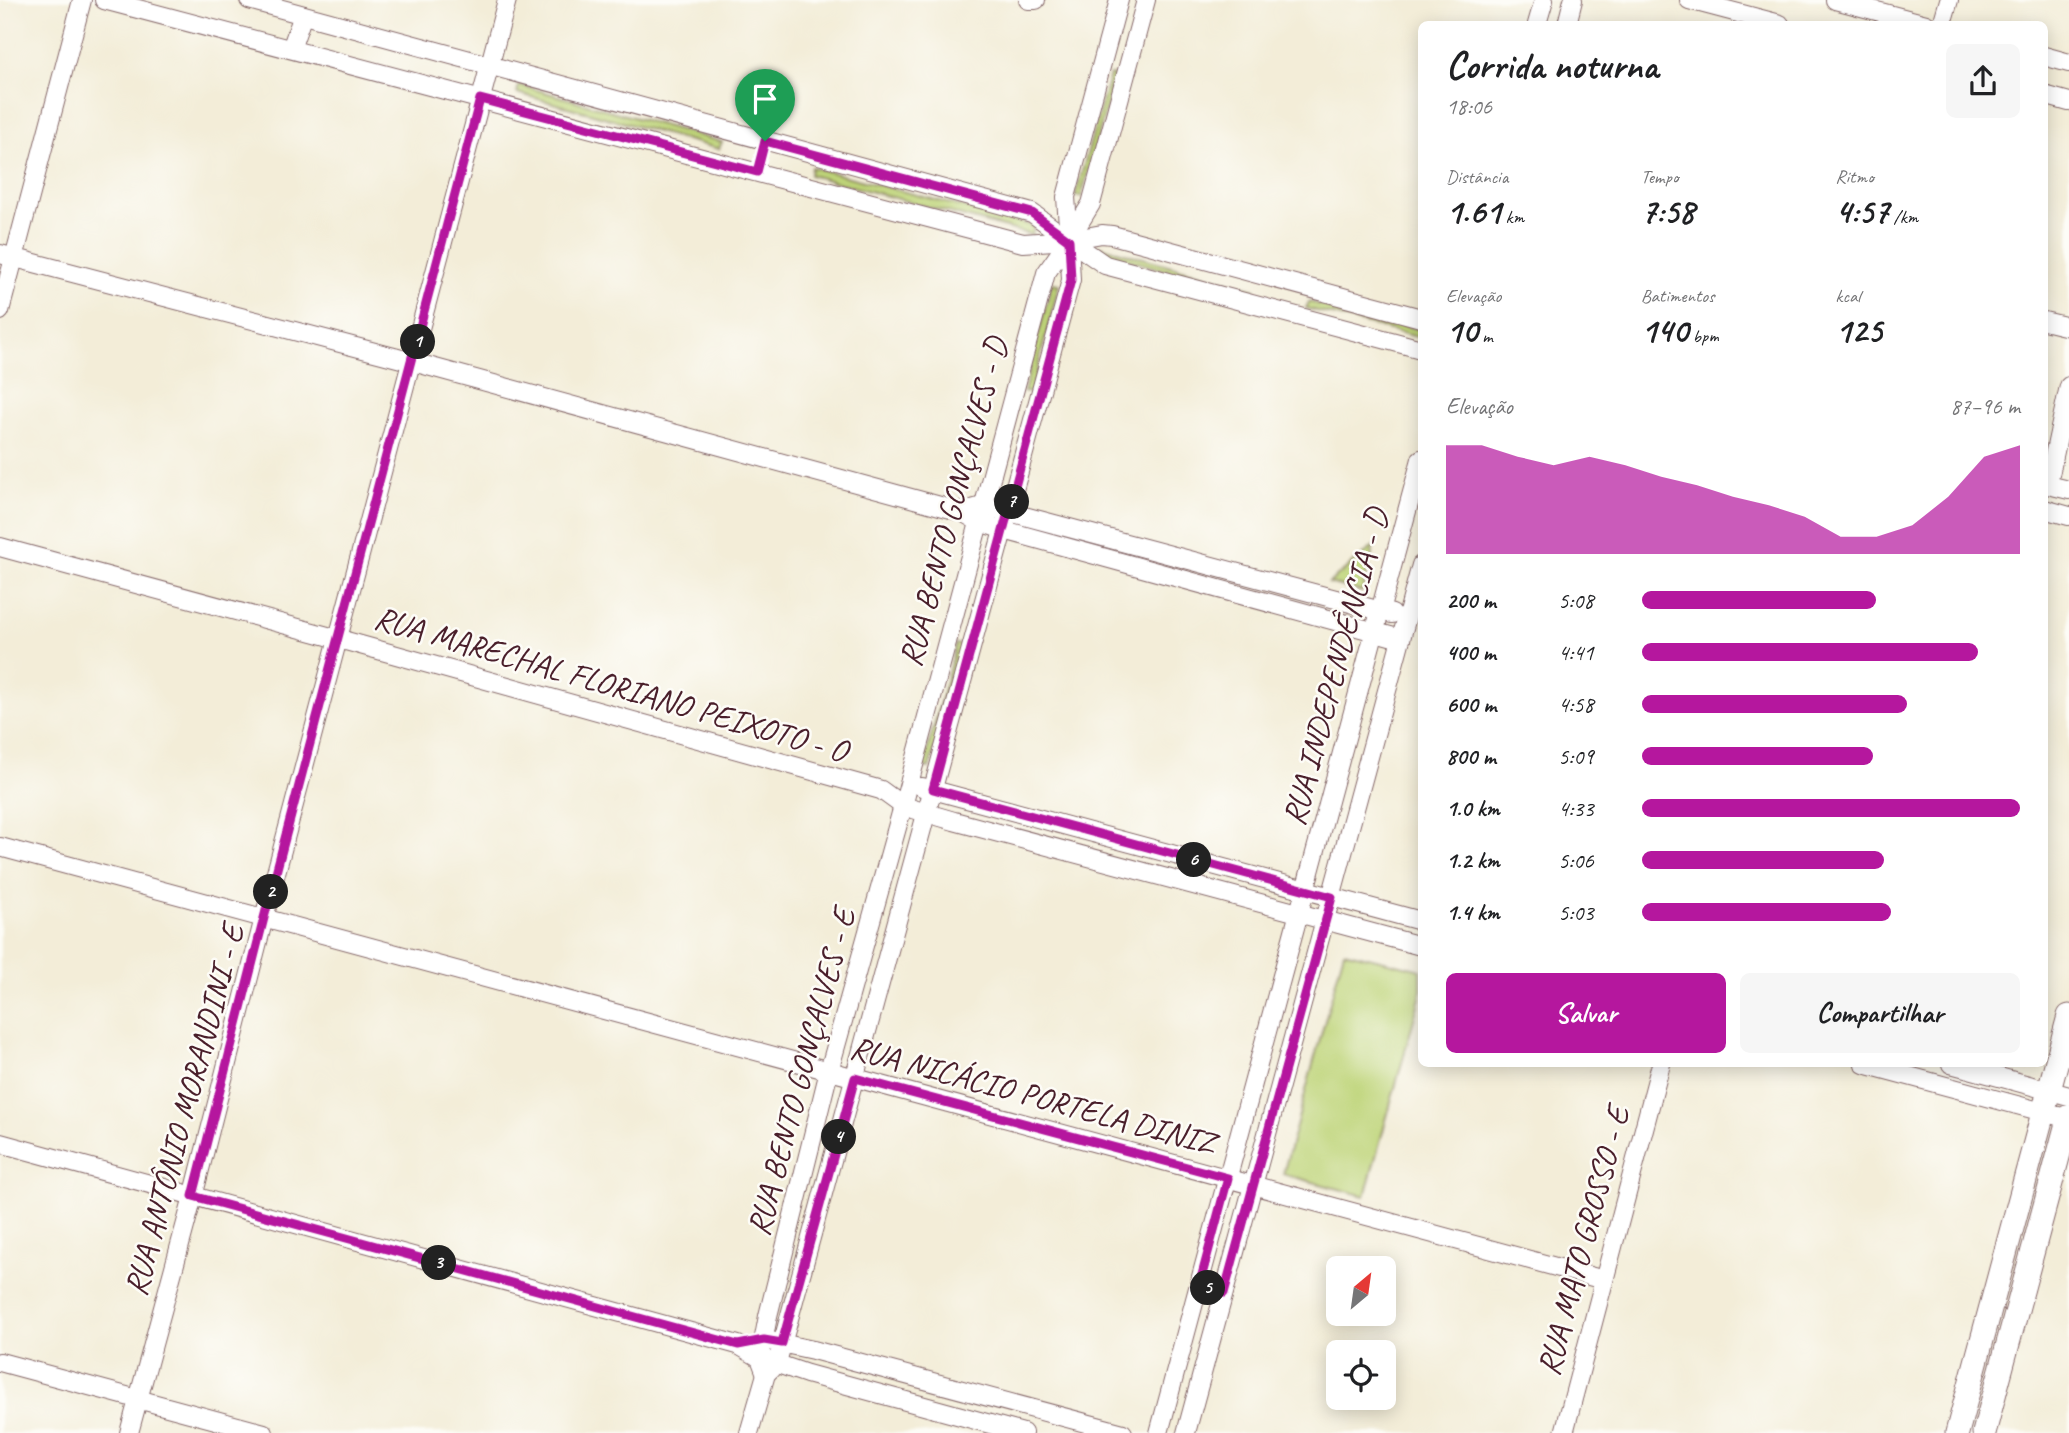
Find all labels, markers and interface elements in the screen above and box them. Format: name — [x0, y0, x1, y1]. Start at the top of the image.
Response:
text: Corrida noturna — [1446, 42, 1658, 89]
button: share — [1946, 44, 2020, 118]
pin — [735, 69, 795, 141]
icon: arrive — [746, 80, 784, 118]
text: 18:06 — [1446, 92, 1492, 121]
text: Distância — [1446, 165, 1508, 189]
text: Tempo — [1641, 165, 1678, 189]
text: Ritmo — [1835, 165, 1874, 189]
text: 1.61 — [1446, 189, 1501, 234]
text: 7:58 — [1641, 189, 1694, 234]
text: 4:57 — [1835, 189, 1889, 234]
text: km — [1501, 205, 1524, 229]
text: /km — [1889, 205, 1918, 229]
text: Elevação — [1446, 284, 1501, 308]
text: Batimentos — [1641, 284, 1715, 308]
text: kcal — [1835, 284, 1860, 308]
text: 10 — [1446, 308, 1478, 353]
text: 140 — [1641, 308, 1688, 353]
text: 125 — [1835, 308, 1882, 353]
pin: 1 — [400, 324, 436, 360]
text: m — [1478, 324, 1493, 348]
text: bpm — [1688, 324, 1719, 348]
text: 1 — [413, 329, 422, 353]
street label: RUA BENTO GONÇALVES - D — [889, 330, 1018, 671]
text: Elevação — [1446, 392, 1513, 421]
text: 87–96 m — [1950, 392, 2020, 421]
pin: 7 — [995, 484, 1030, 520]
text: 7 — [1007, 489, 1016, 513]
street label: RUA INDEPENDÊNCIA - D — [1273, 501, 1398, 830]
text: 200 m — [1446, 586, 1496, 615]
text: 5:08 — [1558, 586, 1594, 615]
street label: RUA MARECHAL FLORIANO PEIXOTO - O — [370, 596, 856, 773]
text: 400 m — [1446, 638, 1496, 667]
text: 4:41 — [1558, 638, 1594, 667]
text: 600 m — [1446, 690, 1496, 719]
text: 4:58 — [1558, 690, 1594, 719]
text: 800 m — [1446, 742, 1496, 771]
text: 5:09 — [1558, 742, 1594, 771]
text: 1.0 km — [1446, 794, 1500, 823]
text: 4:33 — [1558, 794, 1594, 823]
pin: 6 — [1176, 842, 1212, 878]
text: 1.2 km — [1446, 846, 1500, 875]
text: 5:06 — [1558, 846, 1594, 875]
text: 6 — [1189, 847, 1198, 871]
pin: 2 — [254, 874, 288, 910]
text: 2 — [266, 879, 275, 903]
text: 1.4 km — [1446, 898, 1500, 927]
text: 5:03 — [1558, 898, 1594, 927]
street label: RUA BENTO GONÇALVES - E — [737, 900, 866, 1240]
street label: RUA ANTÔNIO MORANDINI - E — [114, 916, 255, 1300]
button: Salvar — [1446, 973, 1726, 1053]
button: Compartilhar — [1740, 973, 2020, 1053]
street label: RUA NICÁCIO PORTELA DINIZ — [846, 1026, 1225, 1165]
street label: RUA MATO GROSSO - E — [1527, 1098, 1640, 1380]
pin: 4 — [822, 1120, 856, 1154]
text: 4 — [834, 1124, 843, 1148]
pin: 3 — [422, 1246, 457, 1280]
text: 3 — [434, 1250, 443, 1274]
north arrow — [1326, 1256, 1396, 1326]
map controls — [1326, 1256, 1396, 1410]
pin: 5 — [1190, 1270, 1226, 1306]
text: 5 — [1203, 1275, 1212, 1299]
button: locate — [1326, 1340, 1396, 1410]

